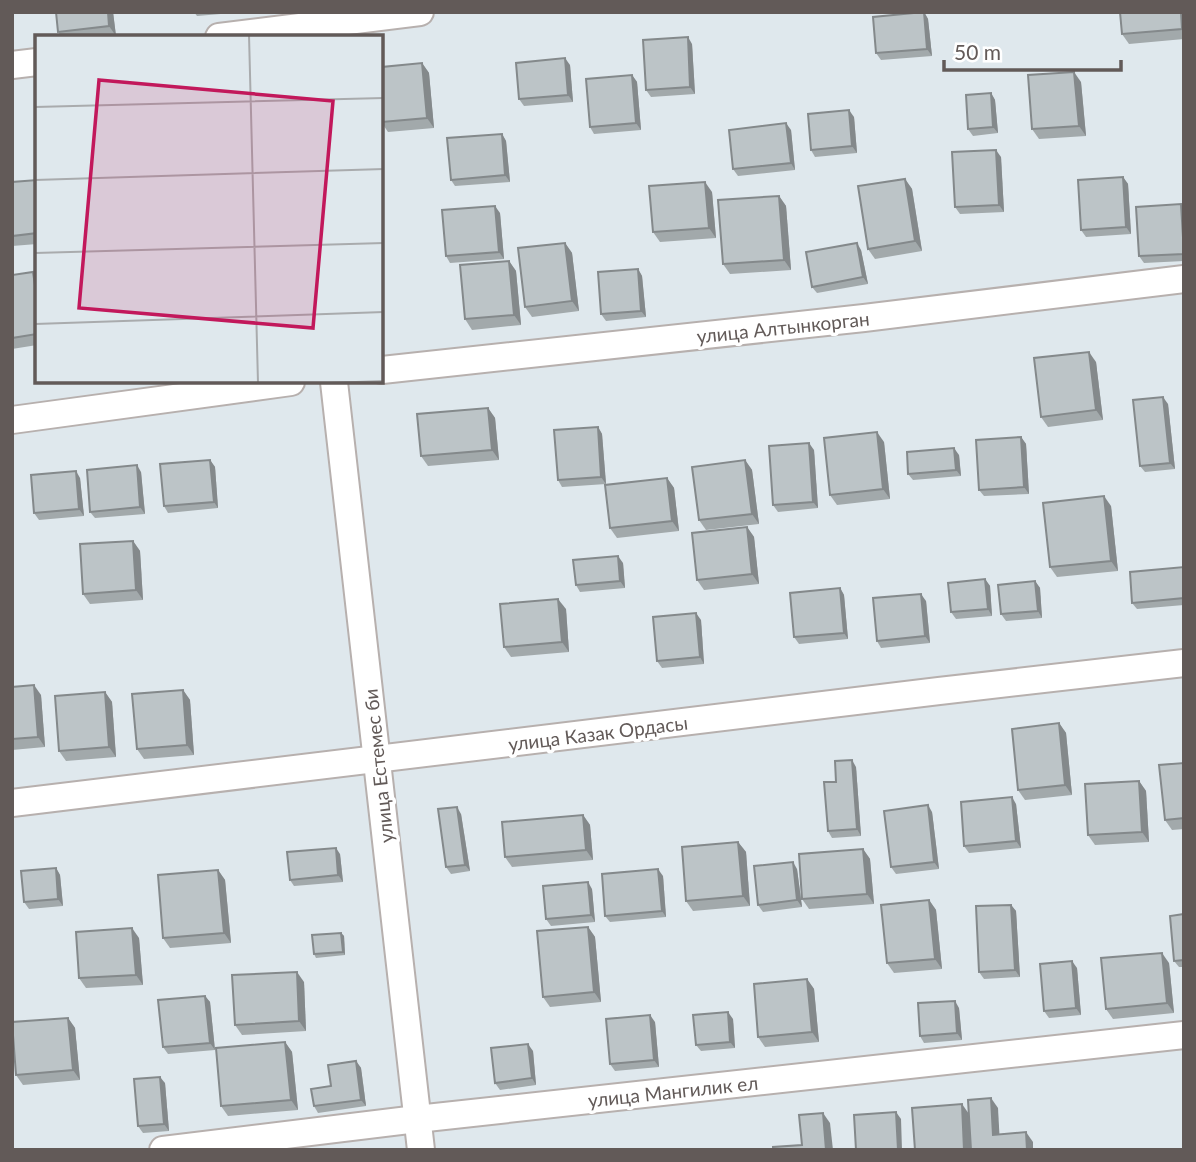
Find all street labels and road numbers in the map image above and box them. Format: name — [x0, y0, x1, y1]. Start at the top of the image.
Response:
street label: улица Алтынкорган — [695, 306, 871, 348]
street label: улица Естемес би — [358, 688, 398, 844]
street label: улица Казак Ордасы — [507, 711, 689, 755]
street label: улица Мангилик ел — [587, 1071, 759, 1111]

